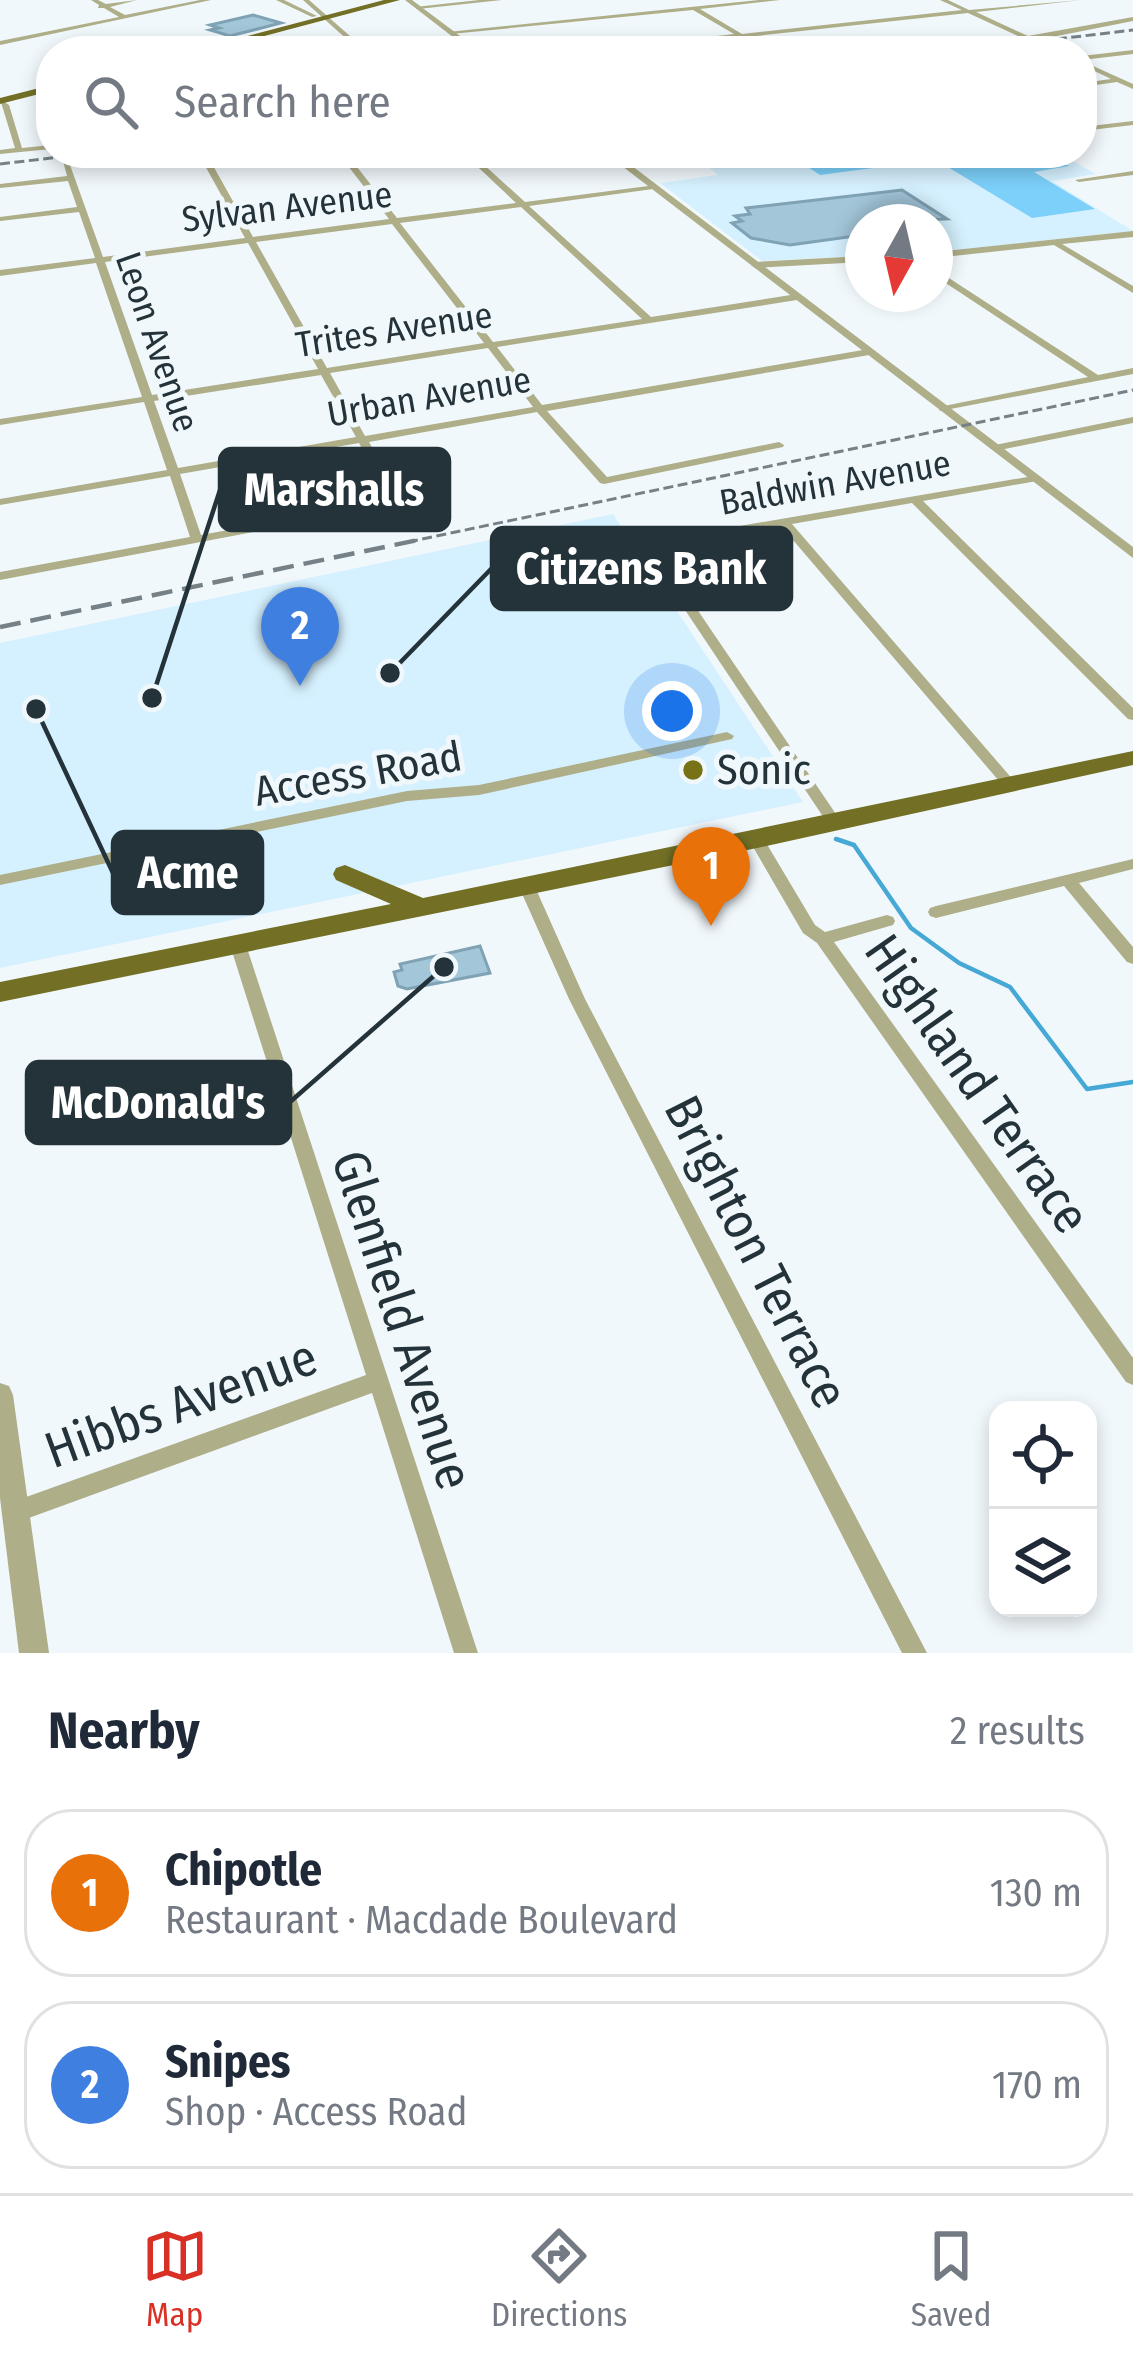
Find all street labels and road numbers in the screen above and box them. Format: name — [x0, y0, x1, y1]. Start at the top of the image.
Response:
street label: Sylvan Avenue — [179, 172, 395, 242]
street label: Leon Avenue — [106, 246, 208, 438]
street label: Trites Avenue — [293, 293, 495, 367]
street label: Urban Avenue — [324, 357, 534, 437]
street label: Baldwin Avenue — [716, 441, 954, 525]
street label: Access Road — [250, 731, 466, 817]
street label: Highland Terrace — [851, 923, 1103, 1245]
street label: Brighton Terrace — [651, 1086, 861, 1418]
street label: Glenfield Avenue — [318, 1143, 486, 1497]
street label: Hibbs Avenue — [36, 1326, 326, 1482]

